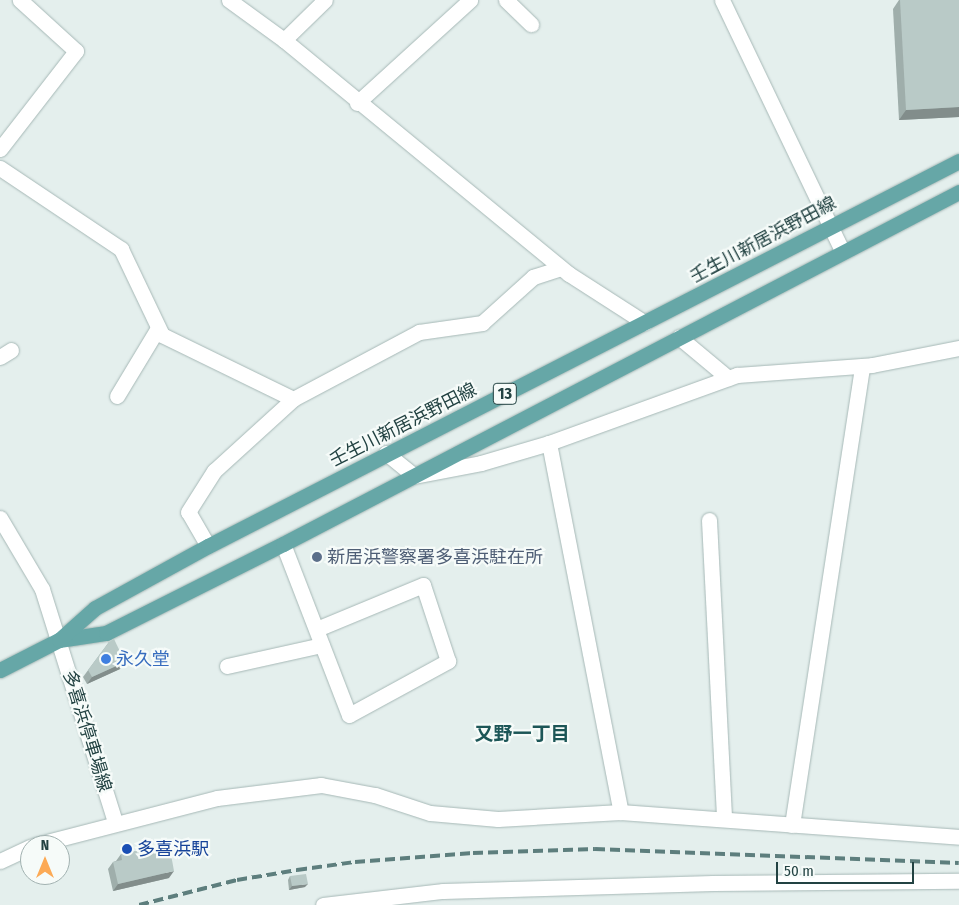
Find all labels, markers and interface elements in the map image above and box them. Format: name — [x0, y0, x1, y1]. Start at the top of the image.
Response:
street label: 壬生川新居浜野田線 — [686, 192, 840, 288]
street label: 壬生川新居浜野田線 — [326, 379, 480, 471]
road number: 13 — [492, 380, 518, 408]
place label: 新居浜警察署多喜浜駐在所 — [327, 546, 543, 568]
marker: 新居浜警察署多喜浜駐在所 — [311, 551, 323, 563]
place label: 永久堂 — [116, 648, 170, 670]
marker: 永久堂 — [100, 653, 112, 665]
street label: 多喜浜停車場線 — [58, 668, 116, 794]
district label: 又野一丁目 — [475, 723, 569, 745]
north arrow — [20, 835, 70, 885]
text: N — [41, 837, 49, 854]
place label: 多喜浜駅 — [137, 838, 209, 860]
marker: 多喜浜駅 — [121, 843, 133, 855]
scale bar — [779, 852, 916, 884]
text: 50 m — [784, 862, 814, 880]

